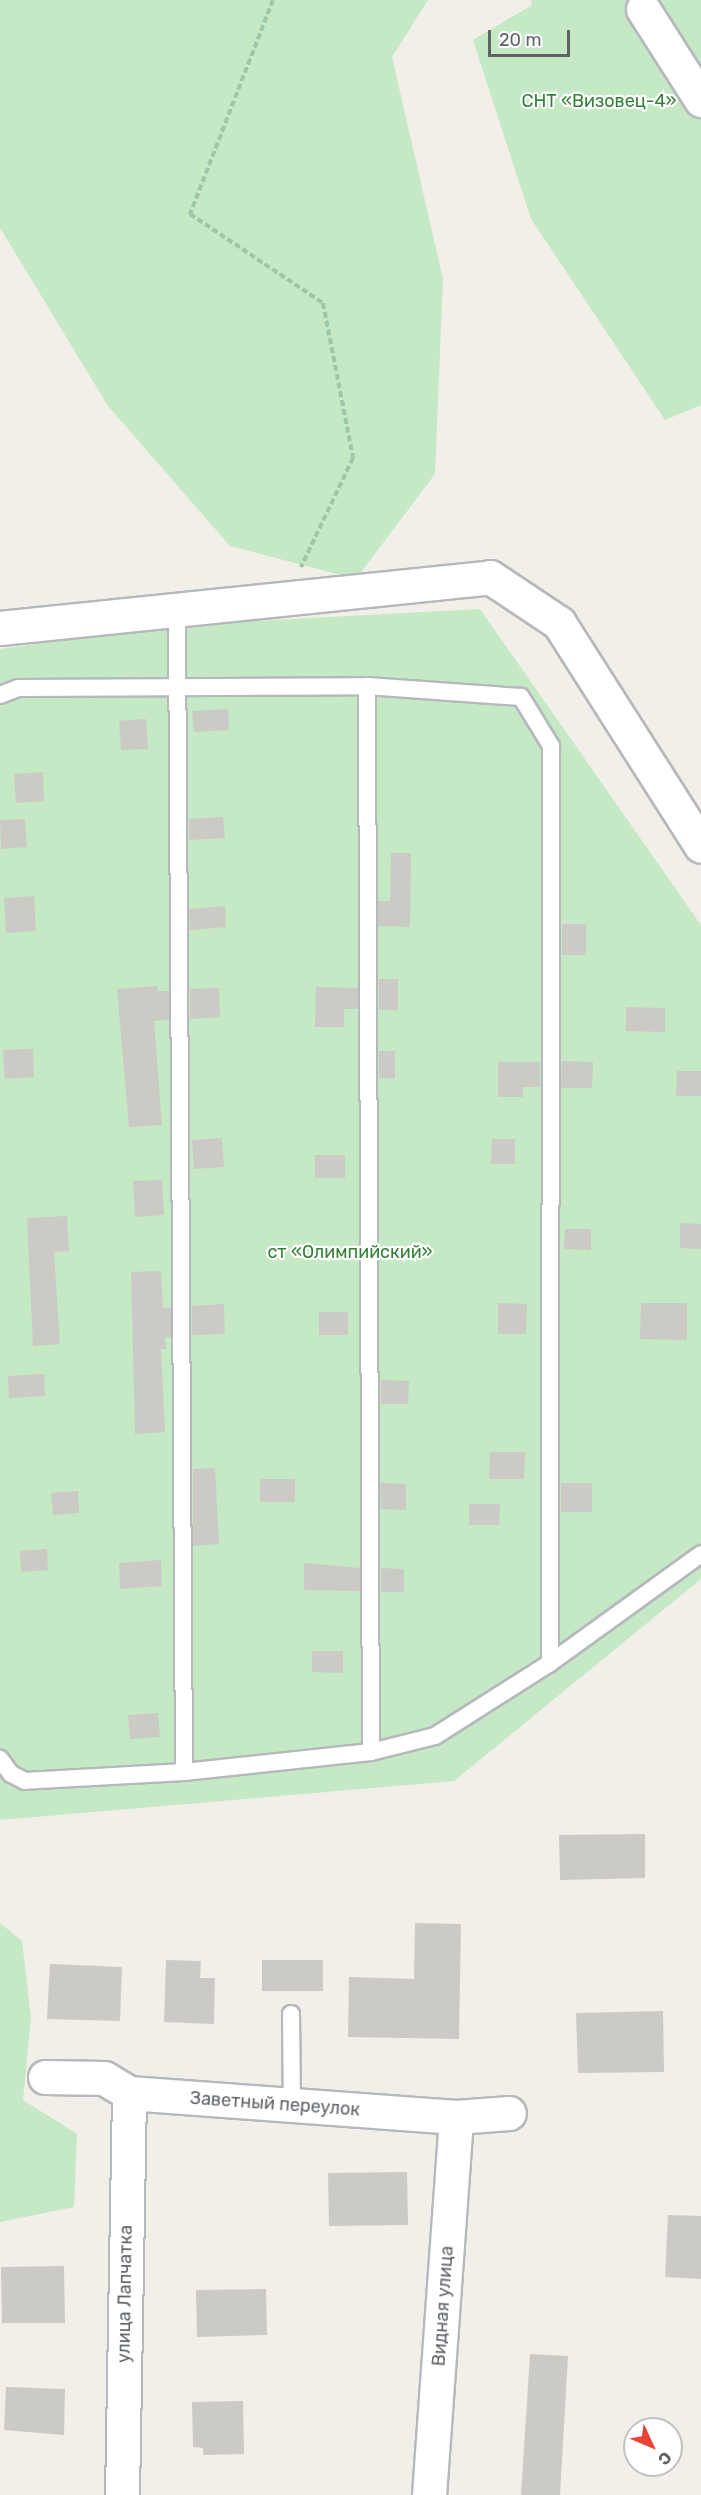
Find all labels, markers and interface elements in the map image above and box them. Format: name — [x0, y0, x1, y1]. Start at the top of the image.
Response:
scale bar — [491, 18, 574, 56]
text: 20 m — [499, 29, 541, 51]
park label: СНТ «Визовец-4» — [521, 90, 677, 112]
park label: ст «Олимпийский» — [267, 1241, 433, 1263]
street label: Заветный переулок — [189, 2087, 361, 2121]
street label: улица Лапчатка — [113, 2225, 137, 2363]
street label: Видная улица — [428, 2245, 458, 2367]
north arrow — [623, 2417, 683, 2477]
text: С — [654, 2448, 676, 2469]

